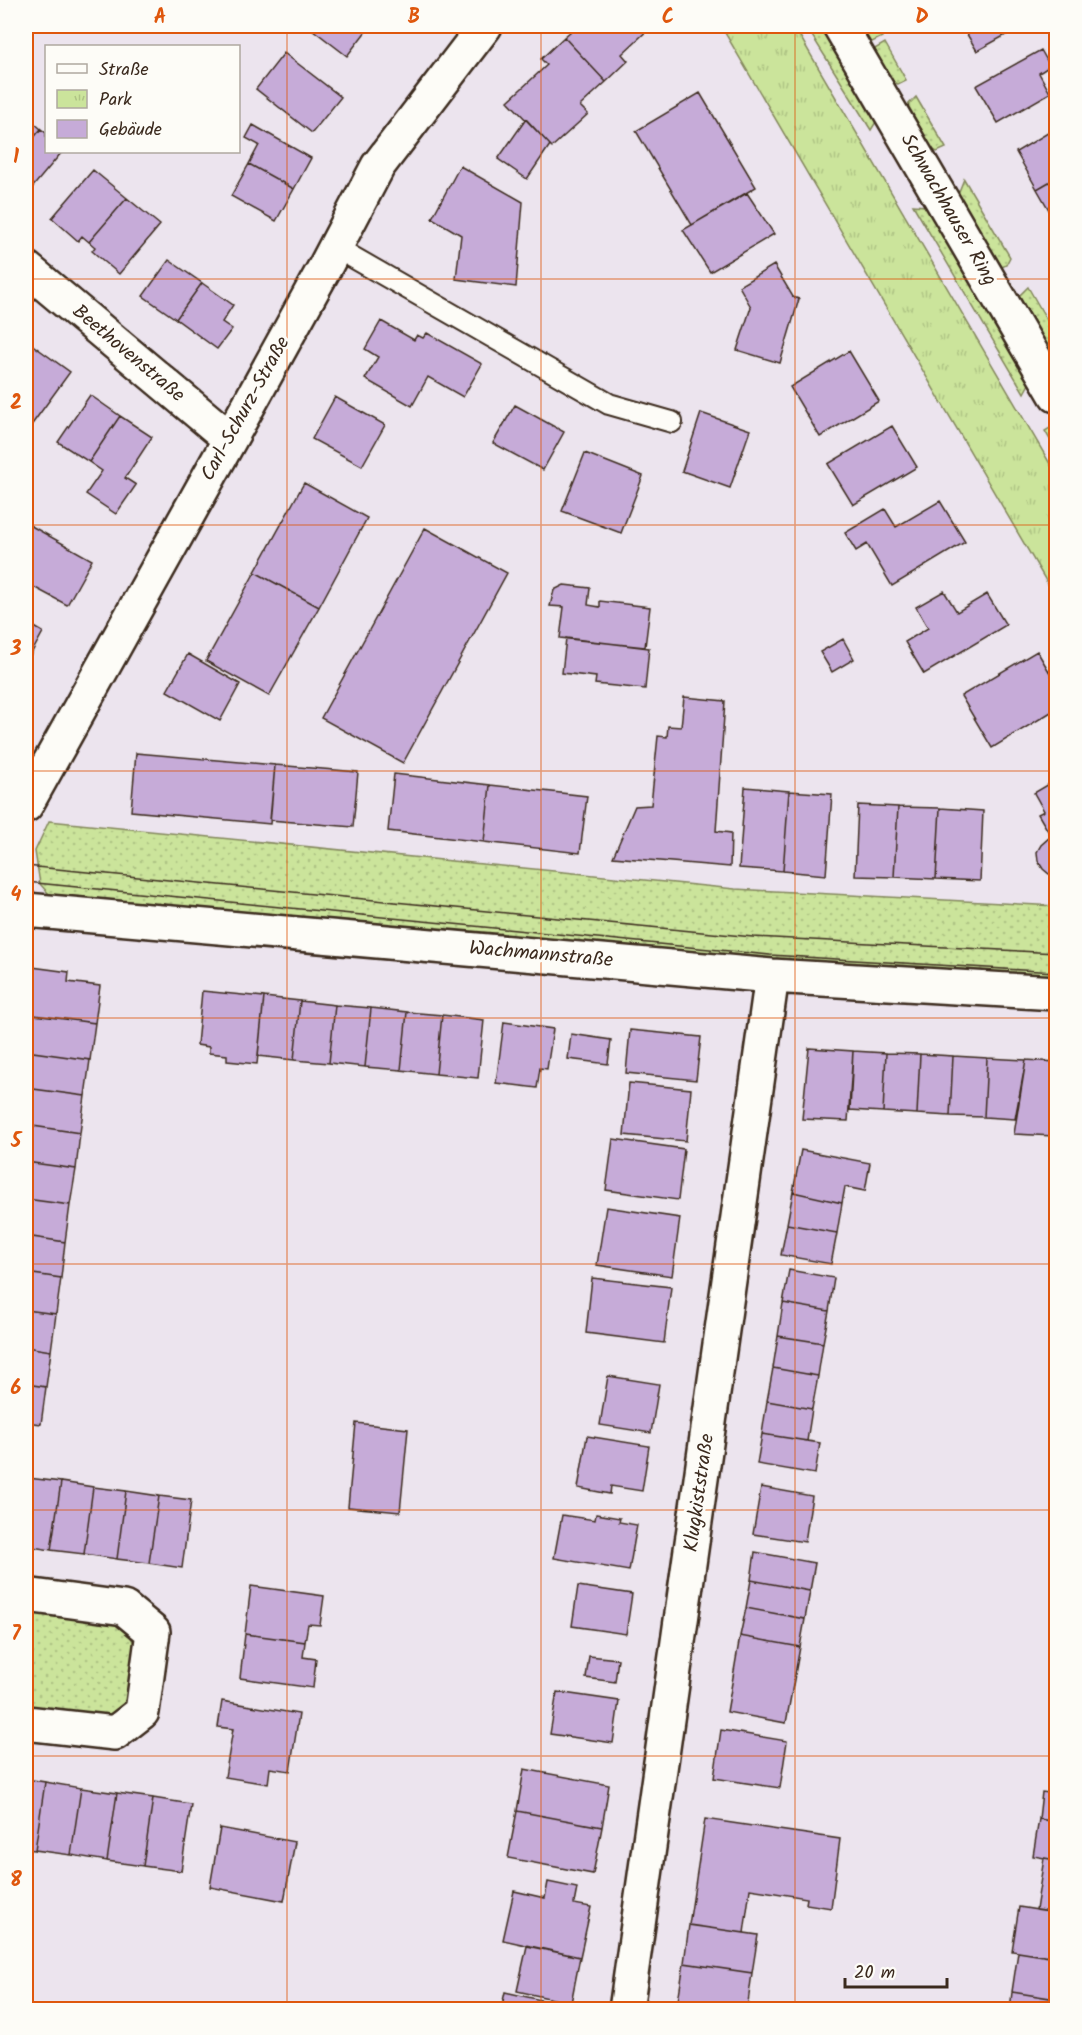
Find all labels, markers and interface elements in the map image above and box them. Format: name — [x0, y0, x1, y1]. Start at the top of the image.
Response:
text: A — [154, 2, 166, 34]
text: B — [408, 2, 420, 34]
text: C — [662, 2, 674, 34]
text: D — [915, 2, 929, 34]
legend — [45, 45, 240, 153]
text: Straße — [99, 56, 149, 85]
text: Park — [99, 86, 132, 115]
text: Gebäude — [99, 116, 162, 145]
street label: Schwachhauser Ring — [891, 128, 1005, 292]
text: 1 — [13, 142, 19, 174]
street label: Beethovenstraße — [64, 297, 192, 411]
street label: Carl-Schurz-Straße — [193, 331, 299, 487]
text: 2 — [10, 388, 22, 420]
text: 3 — [10, 634, 22, 666]
text: 4 — [11, 880, 22, 912]
street label: Wachmannstraße — [468, 933, 614, 977]
text: 5 — [10, 1126, 23, 1158]
text: 6 — [11, 1373, 22, 1405]
street label: Klugkiststraße — [676, 1432, 724, 1554]
text: 7 — [11, 1619, 21, 1651]
text: 8 — [10, 1865, 22, 1897]
scale bar — [845, 1951, 947, 1989]
text: 20 m — [854, 1959, 895, 1988]

